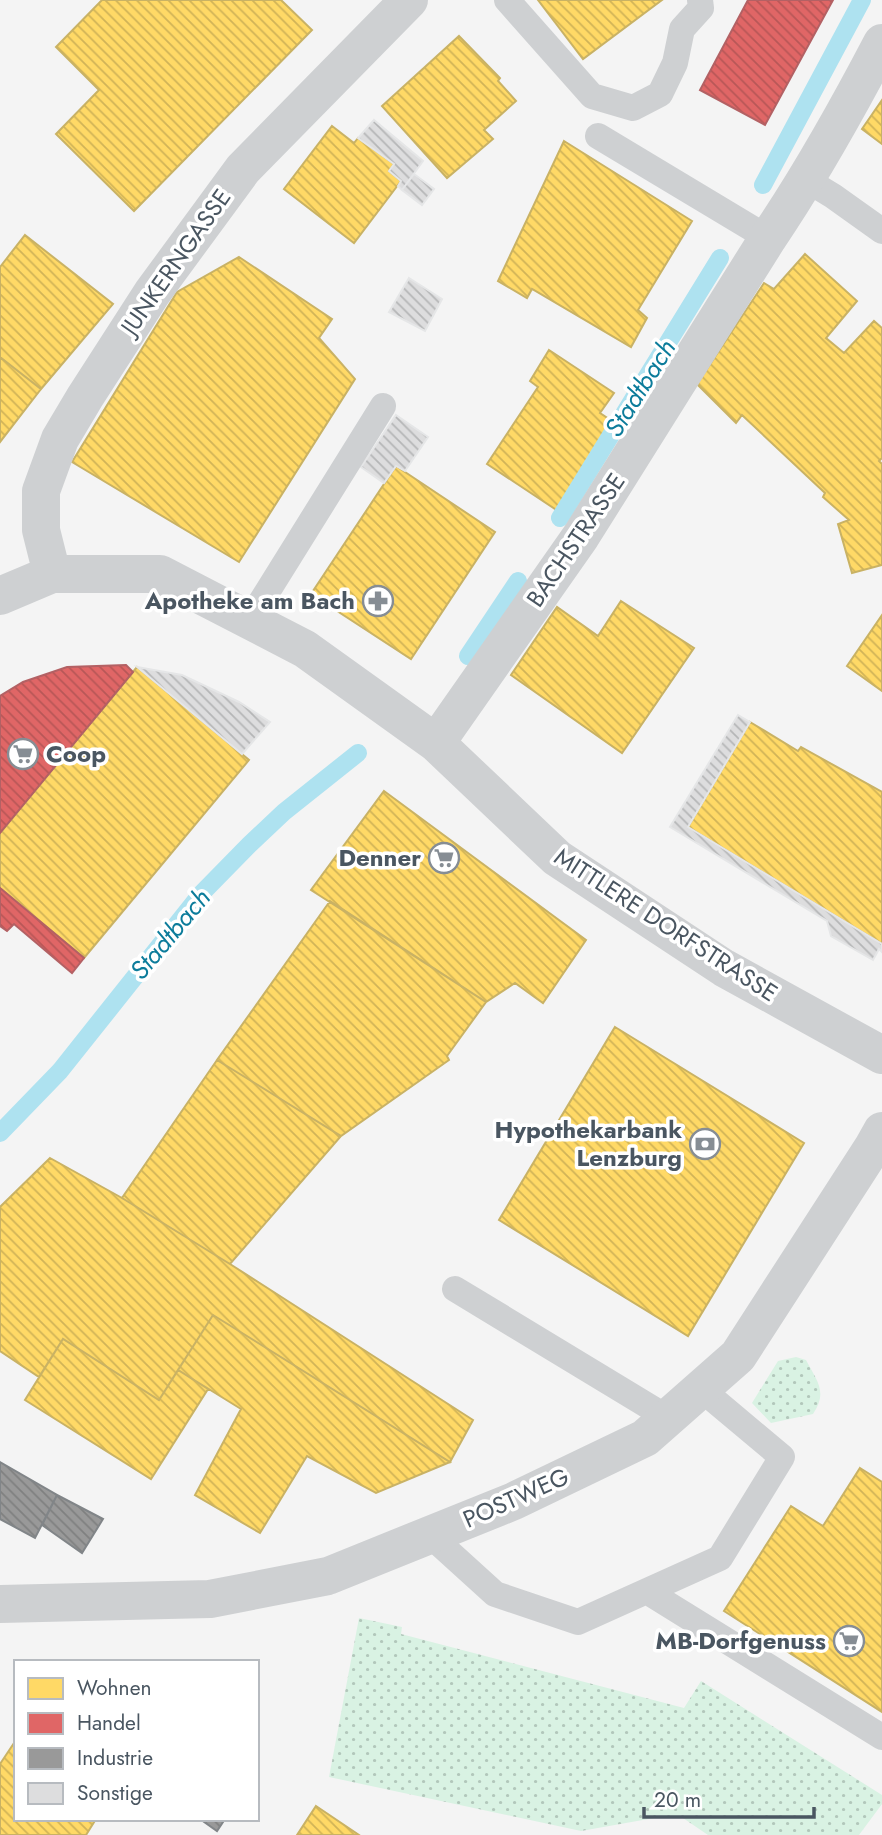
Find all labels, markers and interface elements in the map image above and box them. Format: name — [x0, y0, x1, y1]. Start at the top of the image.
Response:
street label: JUNKERNGASSE — [110, 181, 239, 344]
water label: Stadtbach — [595, 332, 685, 444]
street label: BACHSTRASSE — [518, 466, 633, 614]
place label: Apotheke am Bach — [144, 583, 355, 618]
pharmacy icon: Apotheke am Bach — [361, 584, 395, 618]
place label: Coop — [46, 736, 106, 771]
supermarket icon: Coop — [6, 737, 40, 771]
street label: MITTLERE DORFSTRASSE — [548, 839, 785, 1010]
place label: Denner — [338, 840, 421, 875]
supermarket icon: Denner — [427, 841, 461, 875]
water label: Stadtbach — [120, 880, 220, 988]
place label: Hypothekarbank Lenzburg — [495, 1112, 682, 1175]
bank icon: Hypothekarbank Lenzburg — [688, 1127, 722, 1161]
street label: POSTWEG — [457, 1459, 574, 1536]
place label: MB-Dorfgenuss — [656, 1623, 826, 1658]
supermarket icon: MB-Dorfgenuss — [832, 1624, 866, 1658]
legend — [14, 1660, 259, 1821]
text: Wohnen — [77, 1673, 151, 1703]
text: Handel — [77, 1708, 141, 1738]
text: Industrie — [77, 1743, 153, 1773]
scale bar — [644, 1776, 814, 1820]
text: Sonstige — [77, 1778, 153, 1808]
text: 20 m — [654, 1785, 701, 1815]

